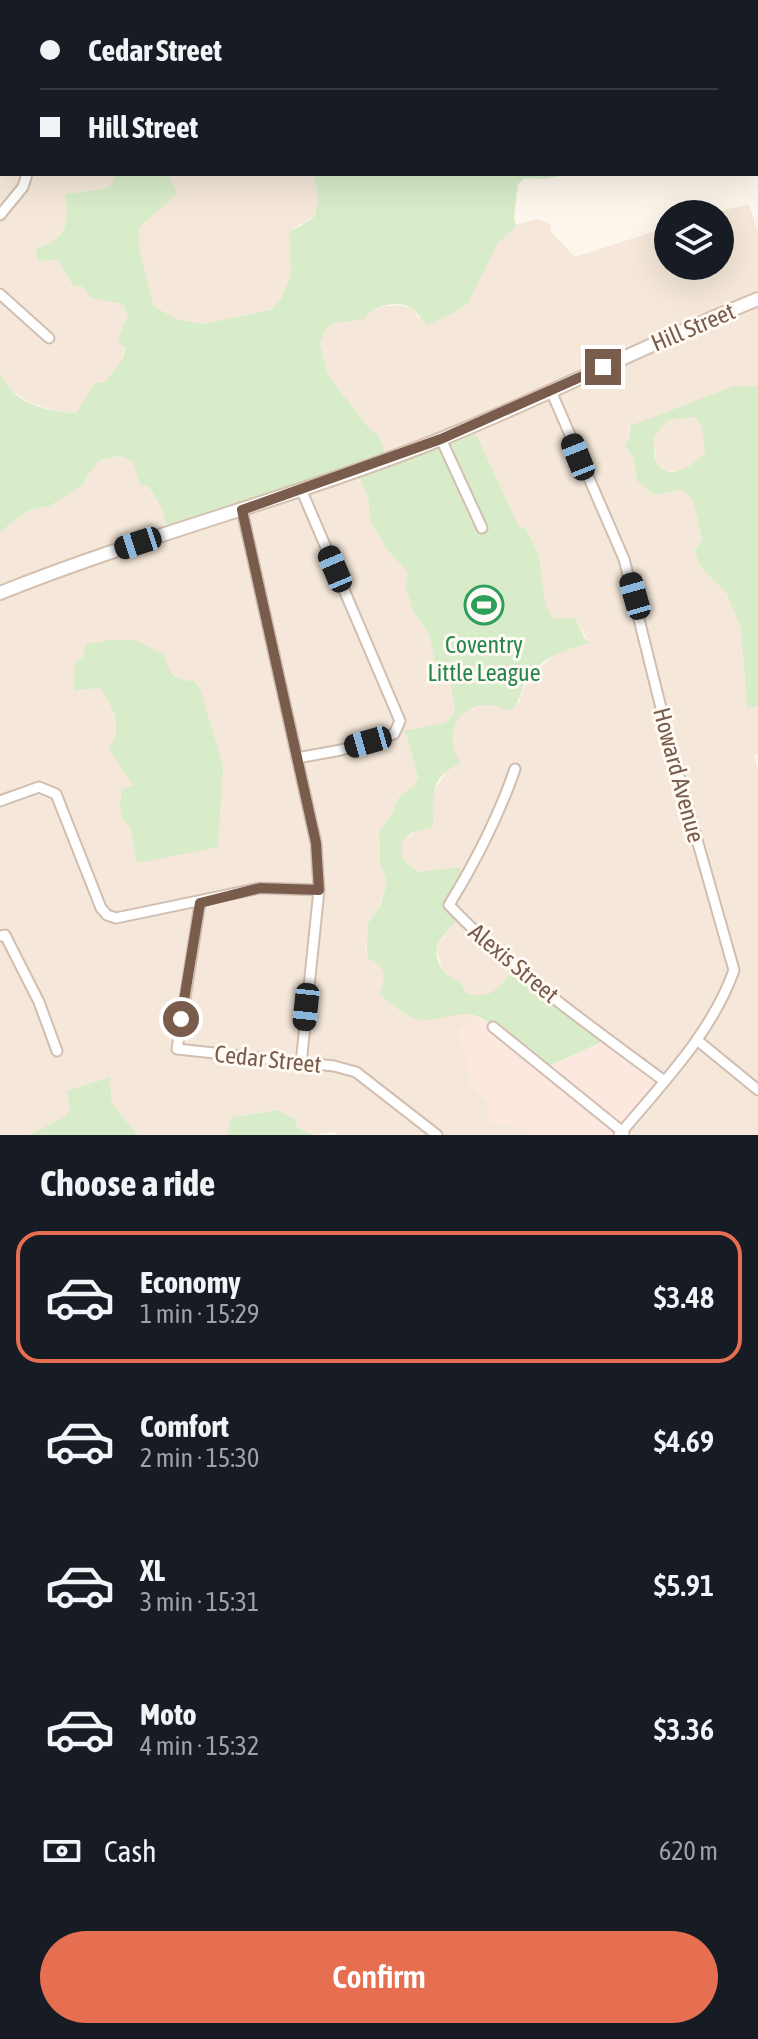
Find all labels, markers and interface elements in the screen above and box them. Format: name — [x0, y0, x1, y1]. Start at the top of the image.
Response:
text: Cedar Street — [88, 33, 222, 67]
text: Hill Street — [88, 110, 198, 144]
map controls — [654, 200, 734, 280]
button: layers — [654, 200, 734, 280]
street label: Hill Street — [647, 297, 739, 357]
route end — [585, 349, 621, 385]
car — [558, 430, 598, 484]
car — [111, 524, 165, 562]
car — [315, 542, 355, 596]
car — [617, 570, 653, 622]
sports icon: Coventry Little League — [463, 584, 505, 626]
place label: Coventry Little League — [427, 631, 541, 686]
street label: Howard Avenue — [648, 705, 710, 845]
car — [342, 724, 394, 760]
street label: Alexis Street — [464, 918, 564, 1008]
car — [292, 982, 320, 1032]
route start — [163, 1001, 199, 1037]
street label: Cedar Street — [213, 1040, 323, 1078]
text: Choose a ride — [40, 1162, 215, 1204]
icon: car — [44, 1261, 116, 1333]
text: Economy — [140, 1265, 241, 1299]
text: $3.48 — [654, 1280, 714, 1314]
text: 1 min · 15:29 — [140, 1299, 259, 1329]
icon: car — [44, 1405, 116, 1477]
text: Comfort — [140, 1409, 229, 1443]
text: $4.69 — [654, 1424, 714, 1458]
text: 2 min · 15:30 — [140, 1443, 259, 1473]
icon: car — [44, 1549, 116, 1621]
text: XL — [140, 1553, 165, 1587]
text: $5.91 — [654, 1568, 714, 1602]
text: 3 min · 15:31 — [140, 1587, 259, 1617]
icon: car — [44, 1693, 116, 1765]
text: Moto — [140, 1697, 197, 1731]
text: $3.36 — [654, 1712, 714, 1746]
text: 4 min · 15:32 — [140, 1731, 259, 1761]
icon: cash — [40, 1829, 84, 1873]
text: Cash — [104, 1834, 157, 1868]
text: 620 m — [659, 1836, 718, 1866]
button: Confirm — [40, 1931, 718, 2023]

